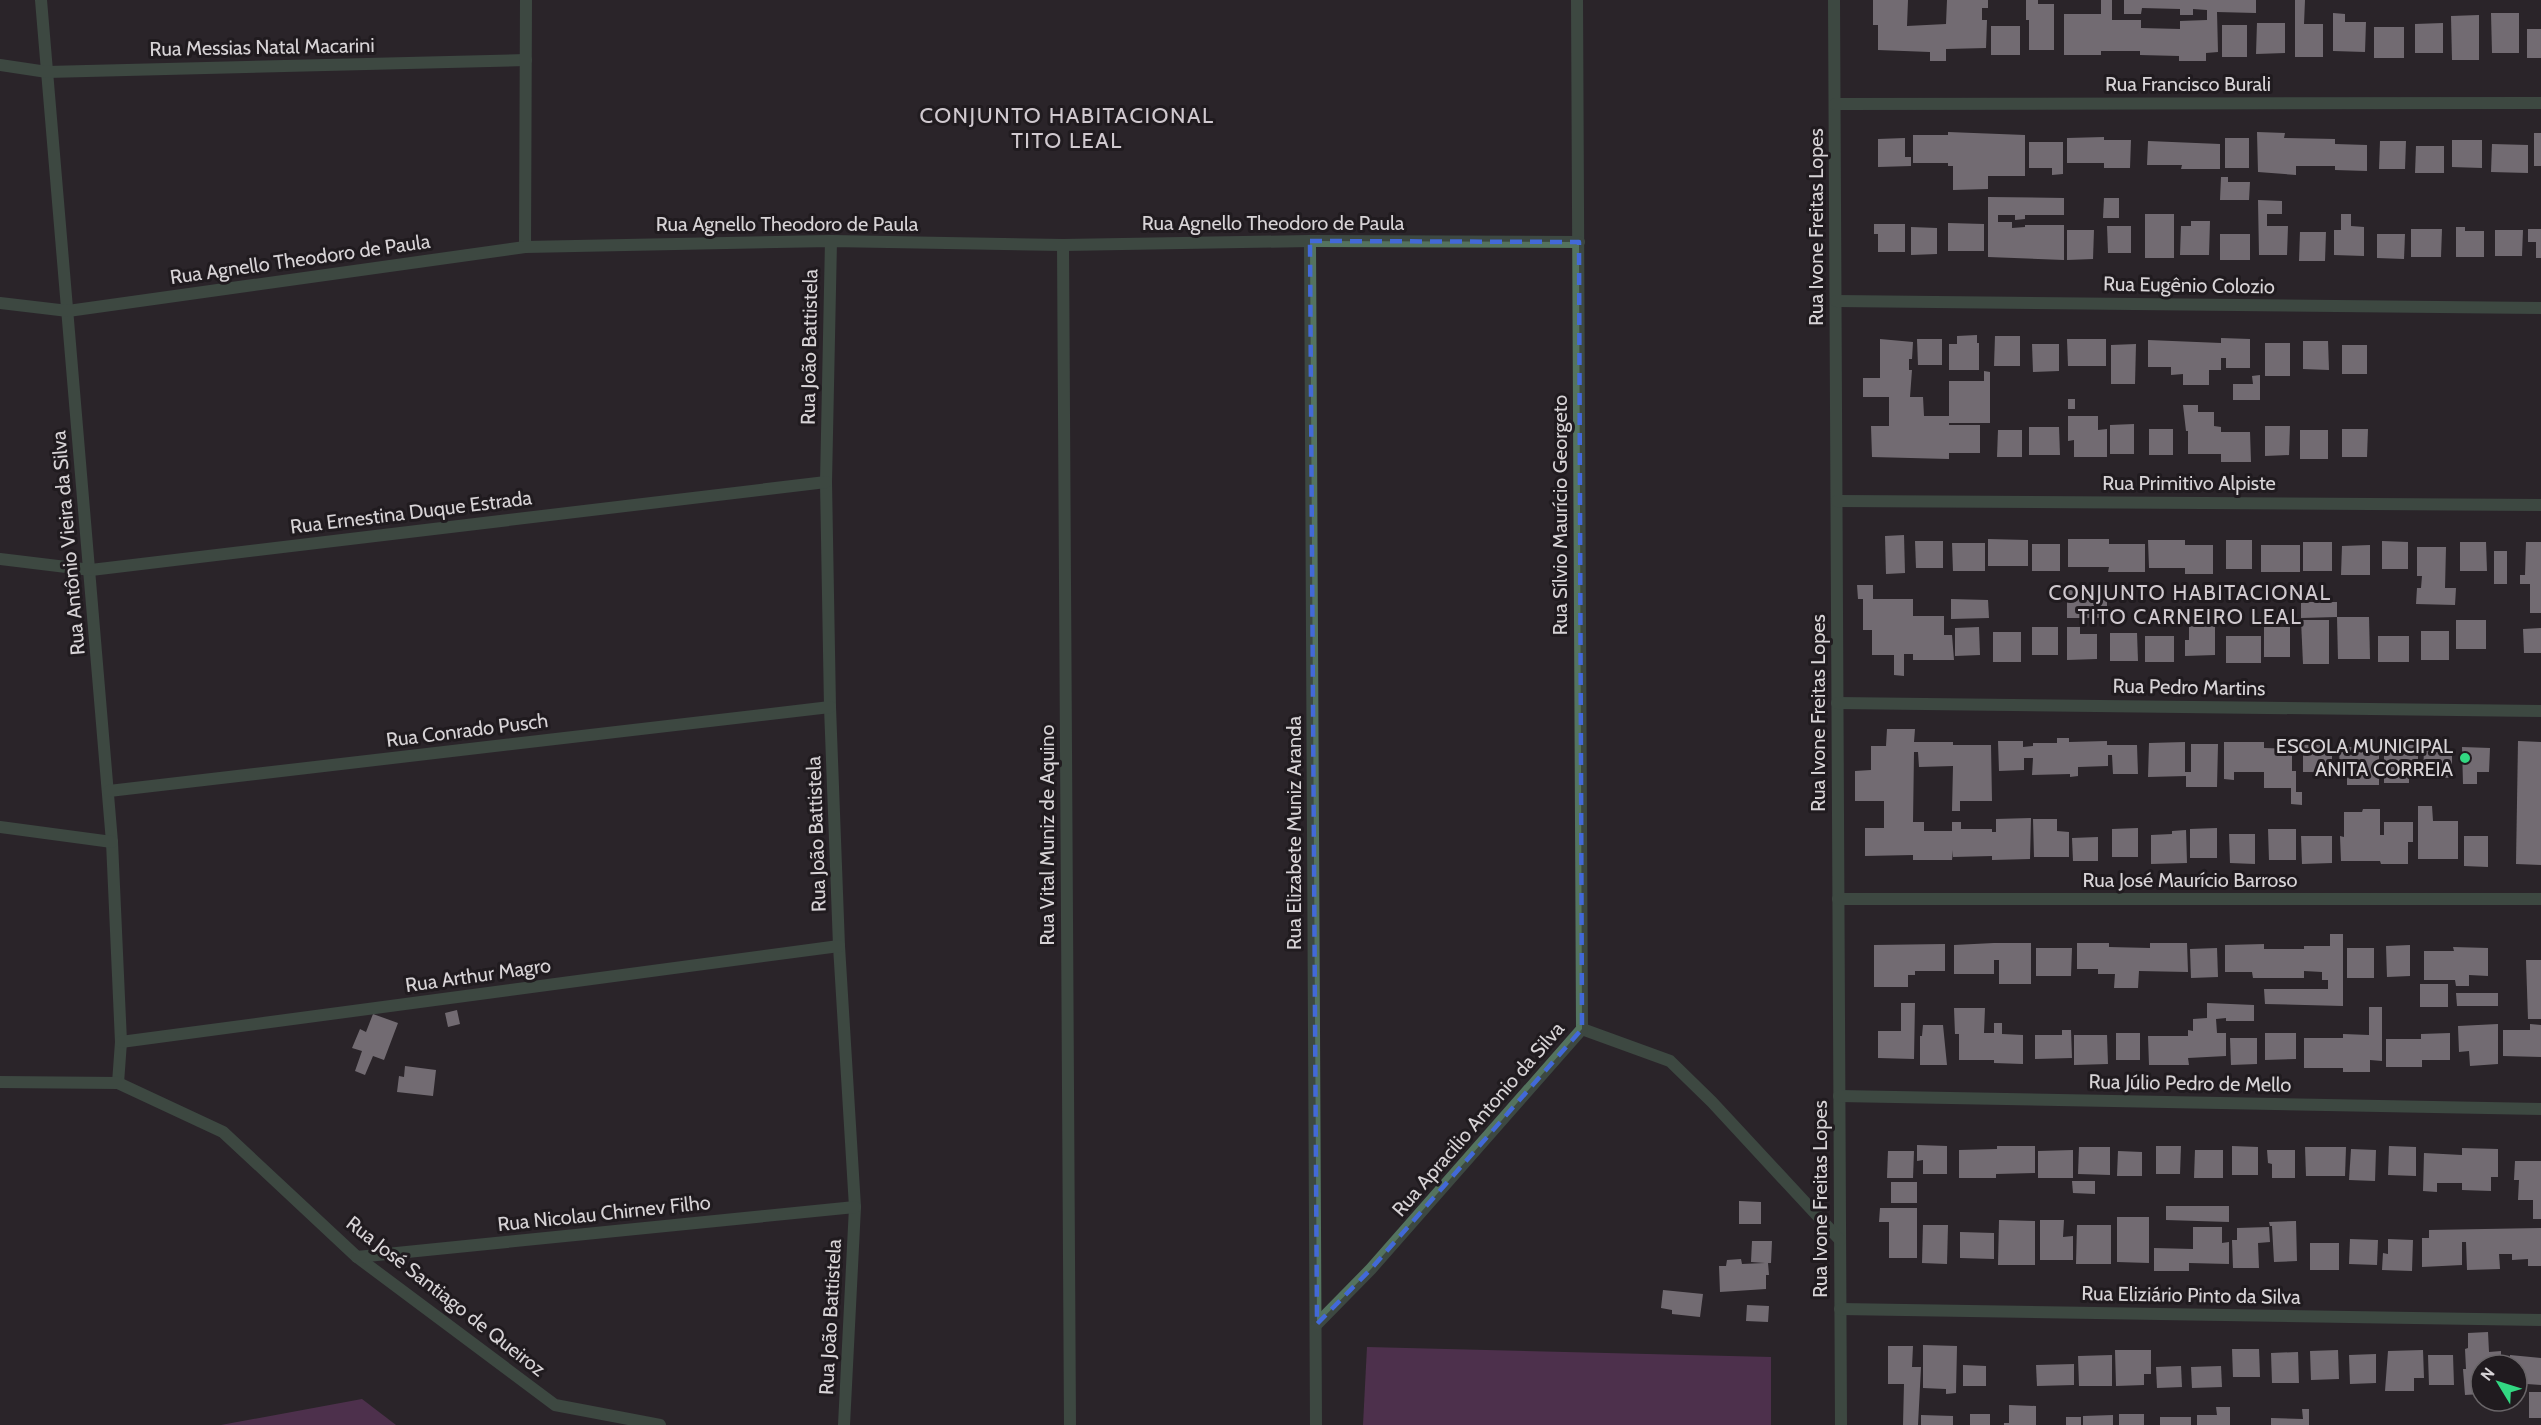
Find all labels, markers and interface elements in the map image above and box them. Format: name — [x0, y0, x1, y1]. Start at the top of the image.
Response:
street label: Rua Messias Natal Macarini — [149, 33, 375, 61]
street label: Rua Francisco Burali — [2105, 72, 2271, 96]
district label: CONJUNTO HABITACIONAL TITO LEAL — [919, 102, 1215, 154]
street label: Rua Ivone Freitas Lopes — [1804, 128, 1828, 326]
street label: Rua Agnello Theodoro de Paula — [1142, 211, 1405, 235]
street label: Rua Agnello Theodoro de Paula — [656, 212, 919, 236]
street label: Rua Agnello Theodoro de Paula — [168, 229, 432, 289]
street label: Rua João Battistela — [796, 268, 822, 425]
street label: Rua Eugênio Colozio — [2103, 272, 2275, 298]
street label: Rua Sílvio Maurício Georgeto — [1548, 395, 1572, 635]
street label: Rua Antônio Vieira da Silva — [46, 429, 90, 656]
street label: Rua Primitivo Alpiste — [2102, 471, 2276, 495]
street label: Rua Ernestina Duque Estrada — [289, 485, 534, 539]
district label: CONJUNTO HABITACIONAL TITO CARNEIRO LEAL — [2048, 580, 2332, 629]
street label: Rua Ivone Freitas Lopes — [1806, 614, 1830, 812]
street label: Rua Pedro Martins — [2112, 674, 2266, 700]
street label: Rua Conrado Pusch — [385, 708, 549, 752]
street label: Rua Elizabete Muniz Aranda — [1282, 716, 1306, 950]
street label: Rua Vital Muniz de Aquino — [1035, 724, 1059, 946]
place label: ESCOLA MUNICIPAL ANITA CORREIA — [2276, 734, 2454, 781]
marker: ESCOLA MUNICIPAL ANITA CORREIA — [2458, 751, 2472, 765]
street label: Rua João Battistela — [801, 755, 831, 912]
street label: Rua José Maurício Barroso — [2082, 868, 2298, 892]
street label: Rua Arthur Magro — [404, 953, 552, 997]
street label: Rua Apracilio Antonio da Silva — [1387, 1016, 1569, 1221]
street label: Rua Júlio Pedro de Mello — [2088, 1069, 2292, 1097]
street label: Rua Ivone Freitas Lopes — [1808, 1100, 1832, 1298]
street label: Rua Nicolau Chirnev Filho — [496, 1190, 712, 1236]
street label: Rua José Santiago de Queiroz — [342, 1211, 550, 1381]
street label: Rua João Battistela — [814, 1238, 846, 1395]
street label: Rua Eliziário Pinto da Silva — [2081, 1281, 2301, 1309]
north arrow — [2469, 1353, 2529, 1413]
text: N — [2477, 1364, 2499, 1384]

